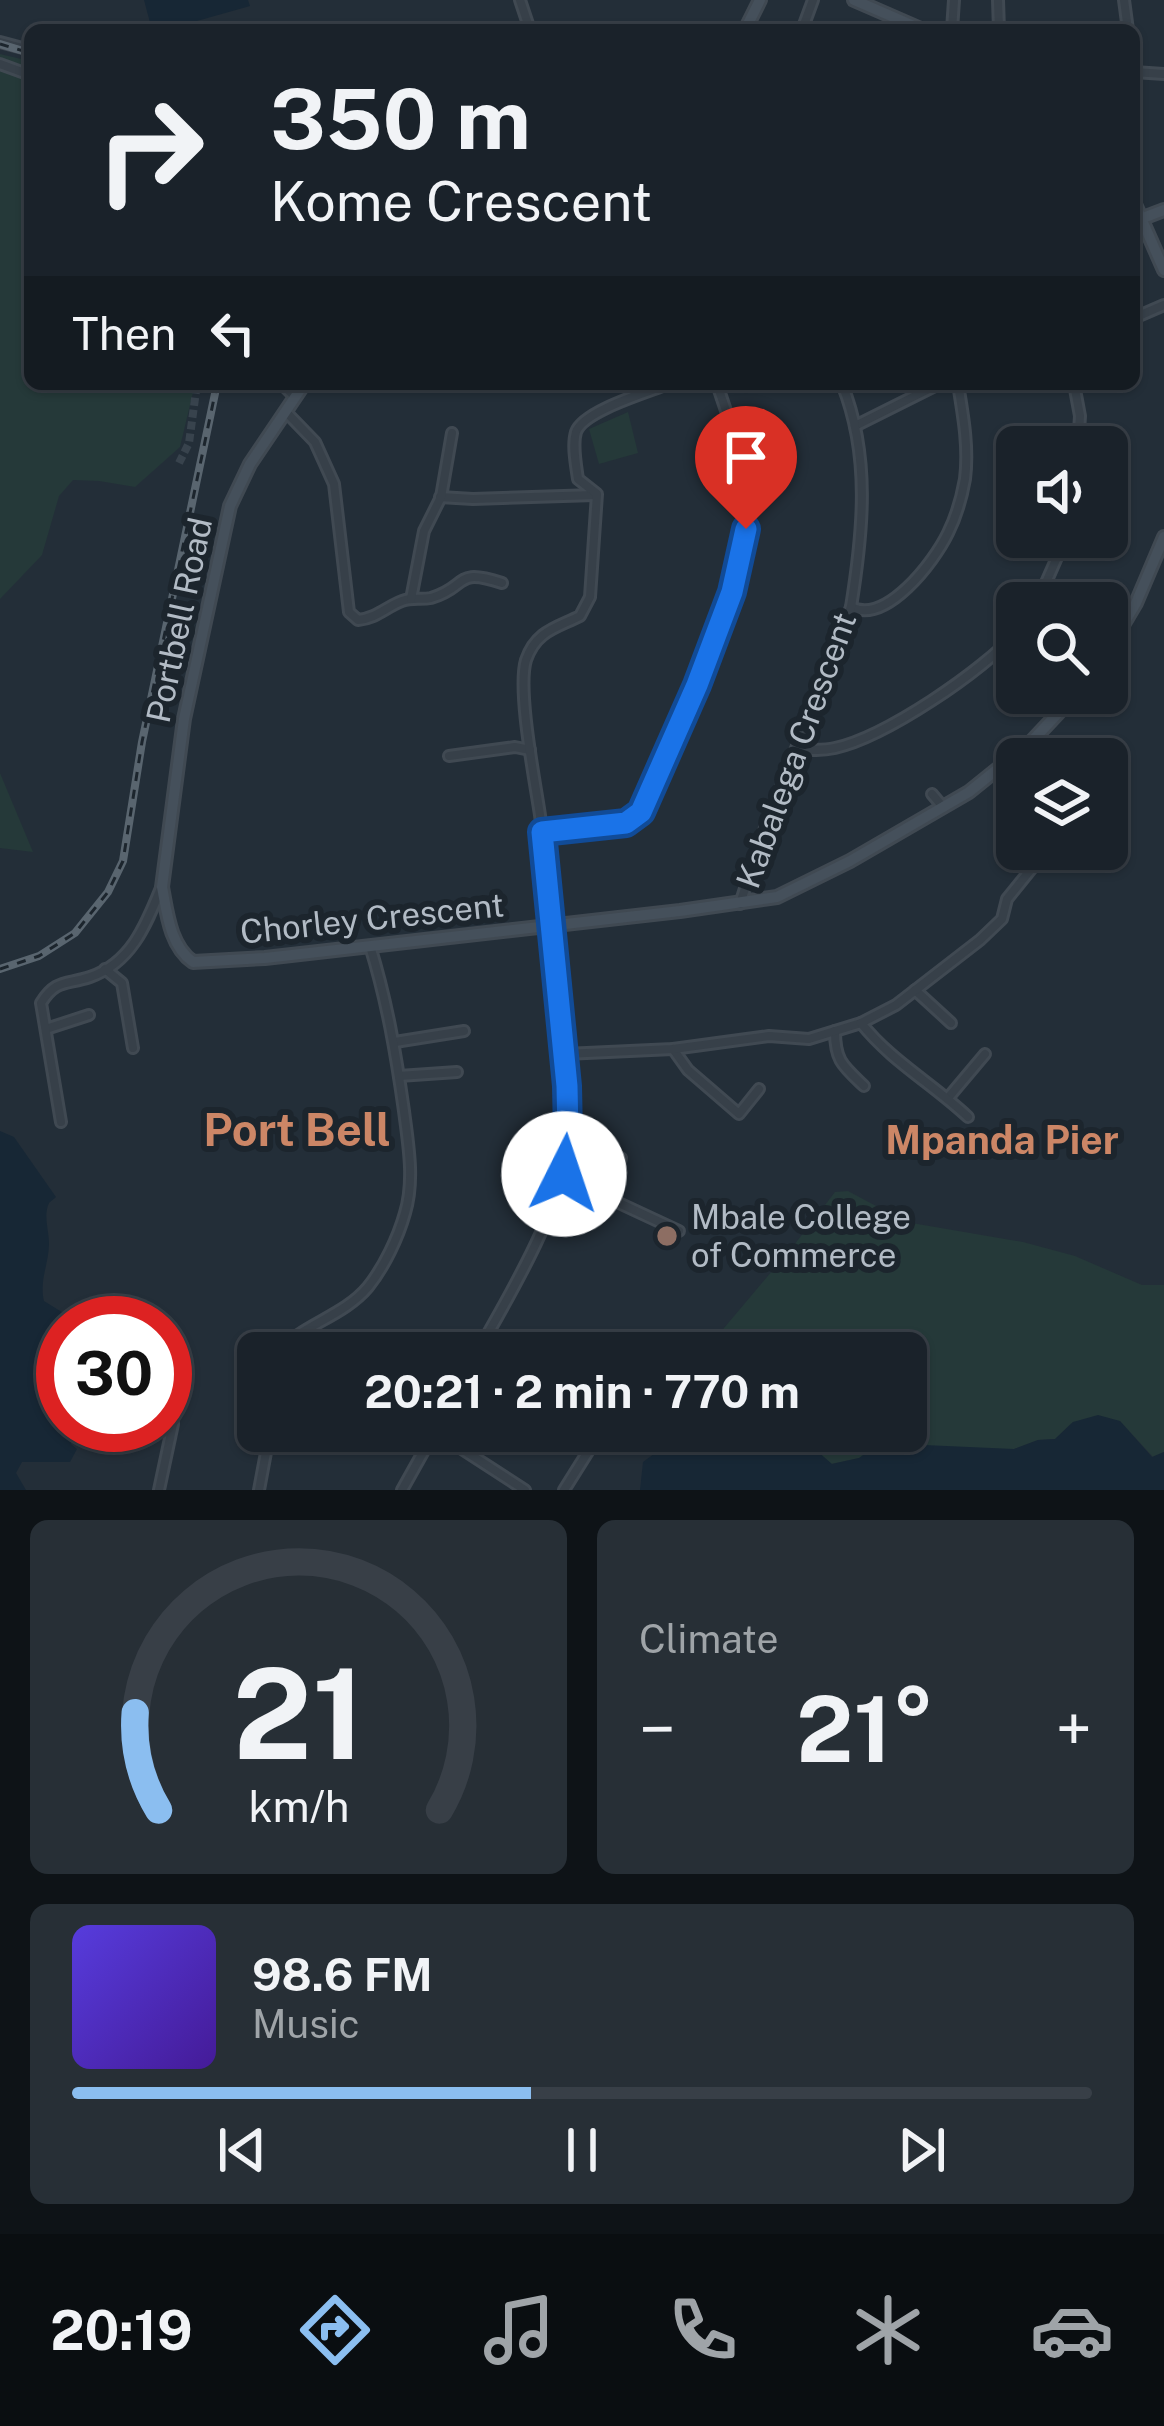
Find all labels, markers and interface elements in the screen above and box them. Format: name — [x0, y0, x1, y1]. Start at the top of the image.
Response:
text: 350 m — [270, 69, 531, 168]
icon: right — [72, 72, 228, 228]
text: Kome Crescent — [270, 170, 652, 233]
icon: left — [200, 300, 266, 366]
text: Then — [72, 307, 176, 360]
pin — [695, 406, 797, 529]
icon: arrive — [713, 424, 779, 490]
map controls — [996, 426, 1128, 870]
button: sound — [996, 426, 1128, 558]
street label: Portbell Road — [139, 514, 219, 726]
button: search — [996, 582, 1128, 714]
street label: Kabalega Crescent — [728, 607, 864, 893]
button: layers — [996, 738, 1128, 870]
street label: Chorley Crescent — [238, 885, 506, 951]
district label: Port Bell — [203, 1103, 391, 1156]
position arrow — [501, 1111, 627, 1237]
district label: Mpanda Pier — [885, 1117, 1119, 1163]
place label: Mbale College of Commerce — [691, 1198, 911, 1274]
marker: Mbale College of Commerce — [654, 1223, 680, 1249]
speed limit sign: 30 — [36, 1296, 192, 1452]
text: 20:21 · 2 min · 770 m — [364, 1365, 800, 1418]
text: Climate — [639, 1616, 779, 1662]
text: 21 — [232, 1640, 365, 1787]
text: 21° — [796, 1676, 935, 1782]
text: − — [639, 1690, 676, 1768]
text: + — [1055, 1690, 1092, 1768]
text: km/h — [248, 1781, 349, 1832]
text: 98.6 FM — [252, 1948, 433, 2001]
text: Music — [252, 2001, 360, 2047]
icon: previous — [209, 2117, 275, 2183]
icon: pause — [549, 2117, 615, 2183]
icon: next — [889, 2117, 955, 2183]
icon: directions — [293, 2288, 377, 2372]
icon: music — [477, 2288, 561, 2372]
icon: phone — [661, 2288, 745, 2372]
icon: climate — [846, 2288, 930, 2372]
icon: car — [1030, 2288, 1114, 2372]
text: 20:19 — [50, 2299, 192, 2362]

